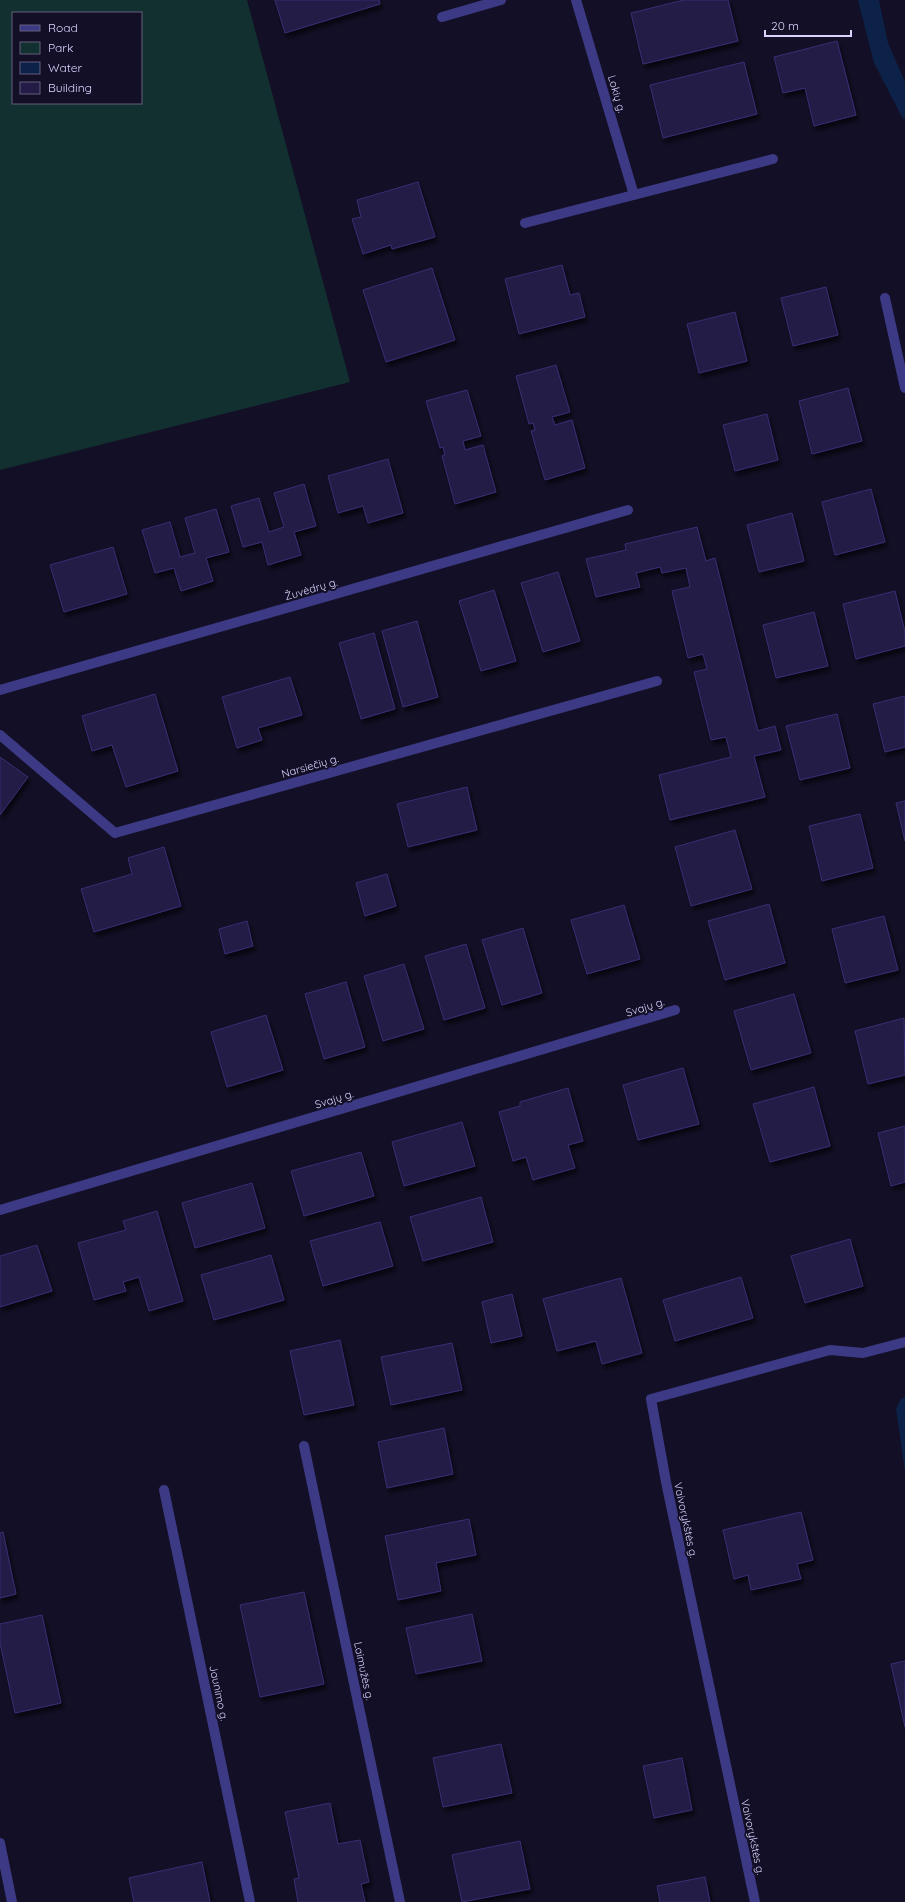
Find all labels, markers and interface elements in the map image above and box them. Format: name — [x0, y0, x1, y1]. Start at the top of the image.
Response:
legend — [12, 12, 142, 104]
scale bar — [765, 12, 851, 38]
text: 20 m — [771, 18, 799, 33]
text: Road — [48, 20, 78, 35]
text: Park — [48, 40, 73, 55]
text: Water — [48, 60, 83, 75]
street label: Lokių g. — [605, 73, 629, 115]
text: Building — [48, 80, 92, 95]
street label: Žuvėdrų g. — [283, 575, 339, 603]
street label: Narsiečių g. — [280, 751, 340, 781]
street label: Svajų g. — [624, 994, 666, 1020]
street label: Svajų g. — [313, 1086, 355, 1112]
street label: Vaivorykštės g. — [671, 1481, 701, 1559]
street label: Laimužės g. — [351, 1640, 377, 1702]
street label: Jaunimo g. — [206, 1664, 232, 1722]
street label: Vaivorykštės g. — [738, 1798, 768, 1876]

